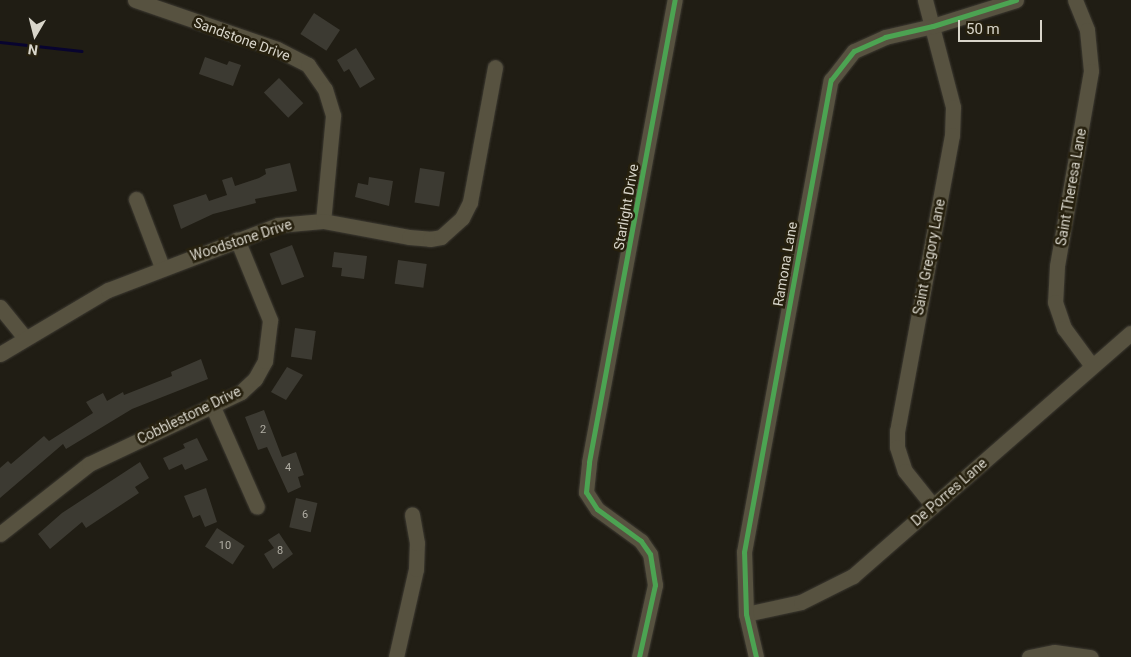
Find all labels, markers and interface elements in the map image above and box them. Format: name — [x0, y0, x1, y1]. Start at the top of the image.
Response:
north arrow — [10, 10, 60, 60]
scale bar — [961, 10, 1045, 42]
street label: Sandstone Drive — [192, 14, 292, 64]
text: 50 m — [966, 20, 1000, 38]
text: N — [27, 41, 39, 58]
street label: Saint Theresa Lane — [1052, 127, 1090, 247]
street label: Starlight Drive — [610, 163, 642, 251]
street label: Saint Gregory Lane — [910, 198, 948, 316]
street label: Woodstone Drive — [188, 216, 294, 264]
street label: Ramona Lane — [769, 220, 801, 308]
street label: Cobblestone Drive — [134, 383, 244, 447]
house number: 2 — [260, 423, 266, 437]
street label: De Porres Lane — [908, 455, 990, 529]
house number: 4 — [285, 461, 291, 475]
house number: 6 — [302, 508, 308, 522]
house number: 10 — [219, 539, 231, 553]
house number: 8 — [277, 544, 283, 558]

